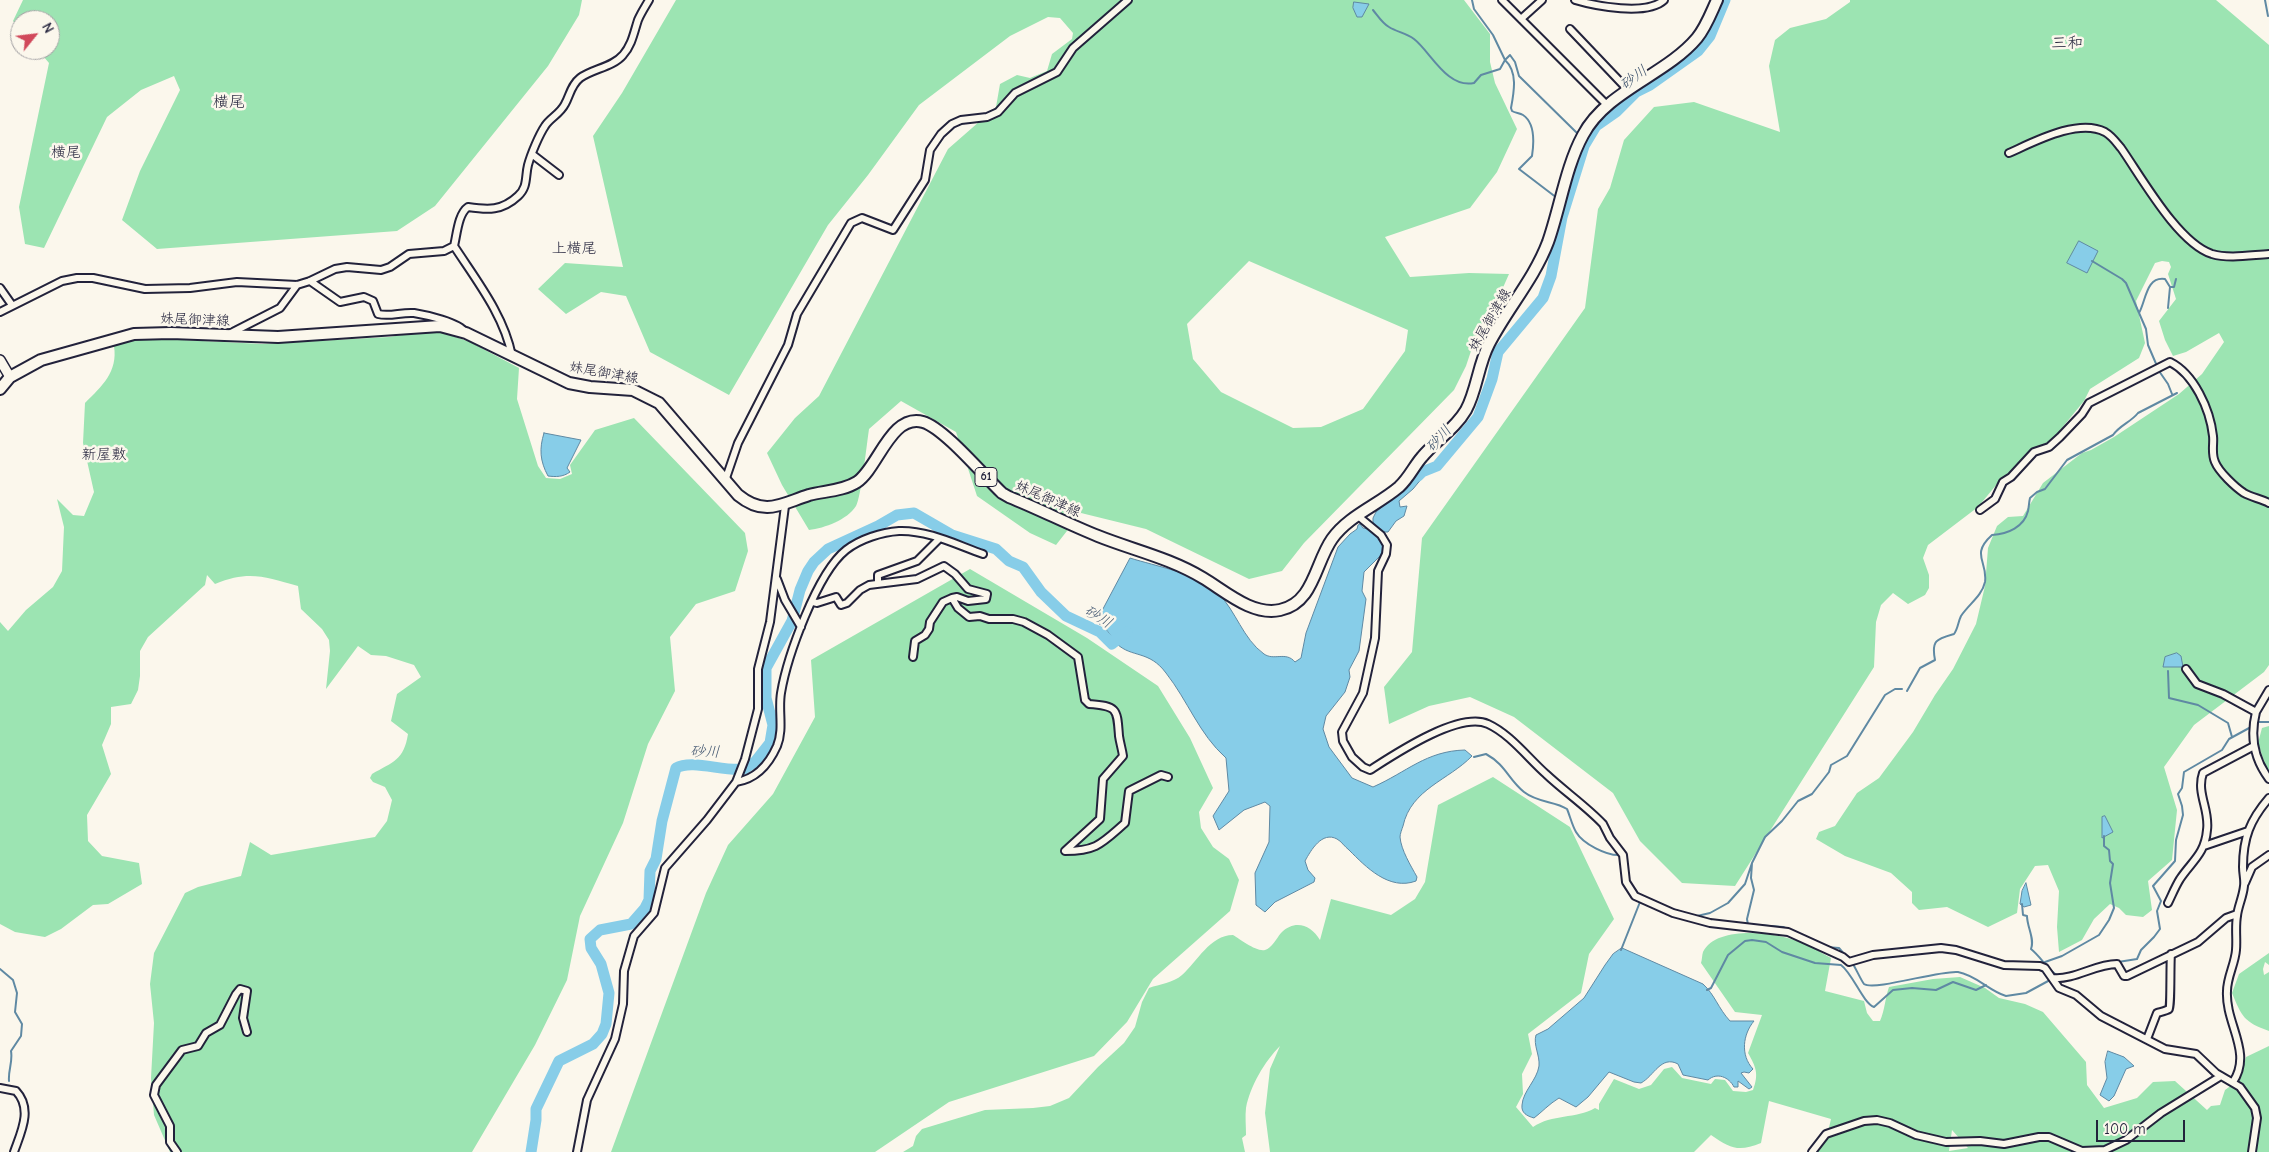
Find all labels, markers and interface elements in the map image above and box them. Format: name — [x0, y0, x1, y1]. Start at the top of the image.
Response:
north arrow — [10, 10, 60, 60]
text: N — [38, 20, 57, 36]
district label: 三和 — [2051, 33, 2083, 53]
water label: 砂川 — [1617, 62, 1651, 94]
district label: 横尾 — [213, 92, 245, 112]
district label: 横尾 — [51, 144, 81, 162]
district label: 上横尾 — [552, 240, 596, 258]
street label: 妹尾御津線 — [1465, 285, 1515, 355]
street label: 妹尾御津線 — [160, 310, 230, 330]
street label: 妹尾御津線 — [568, 359, 640, 387]
water label: 砂川 — [1422, 422, 1456, 456]
district label: 新屋敷 — [82, 446, 126, 464]
road number: 61 — [975, 468, 997, 487]
street label: 妹尾御津線 — [1013, 477, 1083, 521]
water label: 砂川 — [1081, 602, 1115, 632]
water label: 砂川 — [690, 742, 720, 762]
scale bar — [2099, 1110, 2188, 1142]
text: 100 m — [2104, 1120, 2146, 1138]

